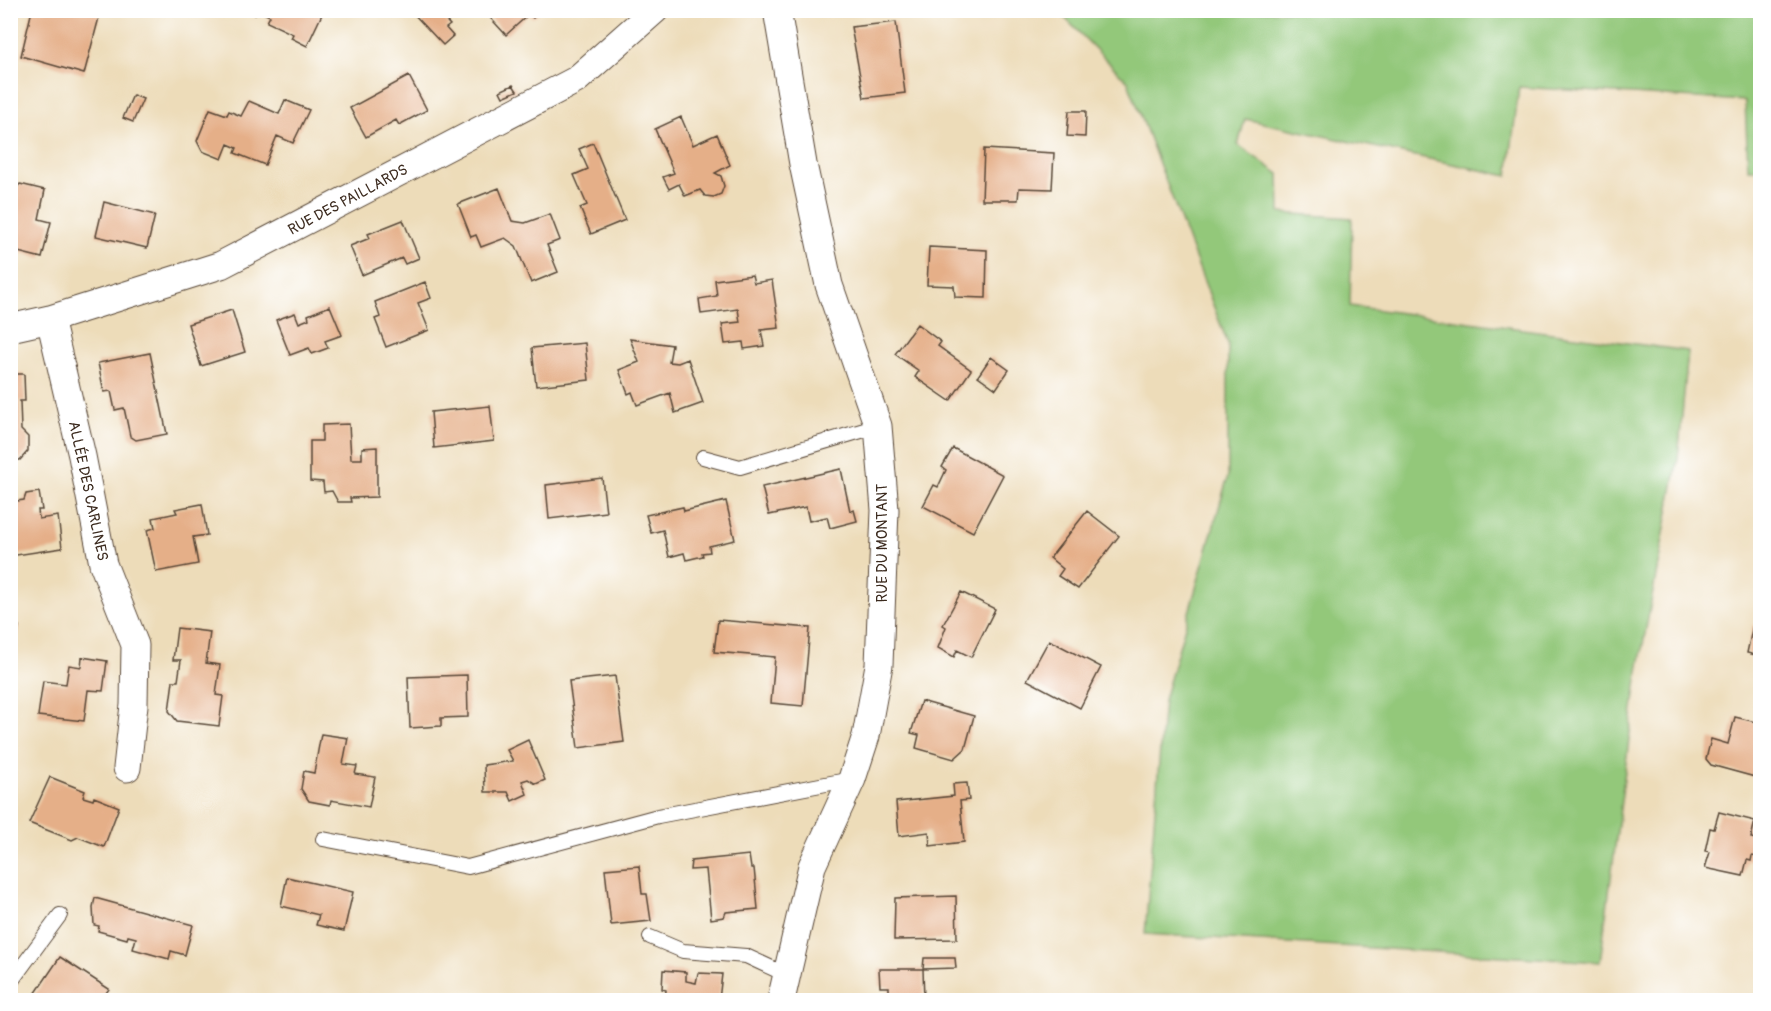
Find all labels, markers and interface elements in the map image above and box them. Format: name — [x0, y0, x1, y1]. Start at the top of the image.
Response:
street label: RUE DES PAILLARDS — [285, 160, 411, 240]
street label: ALLÉE DES CARLINES — [64, 419, 112, 563]
street label: RUE DU MONTANT — [873, 484, 892, 602]

